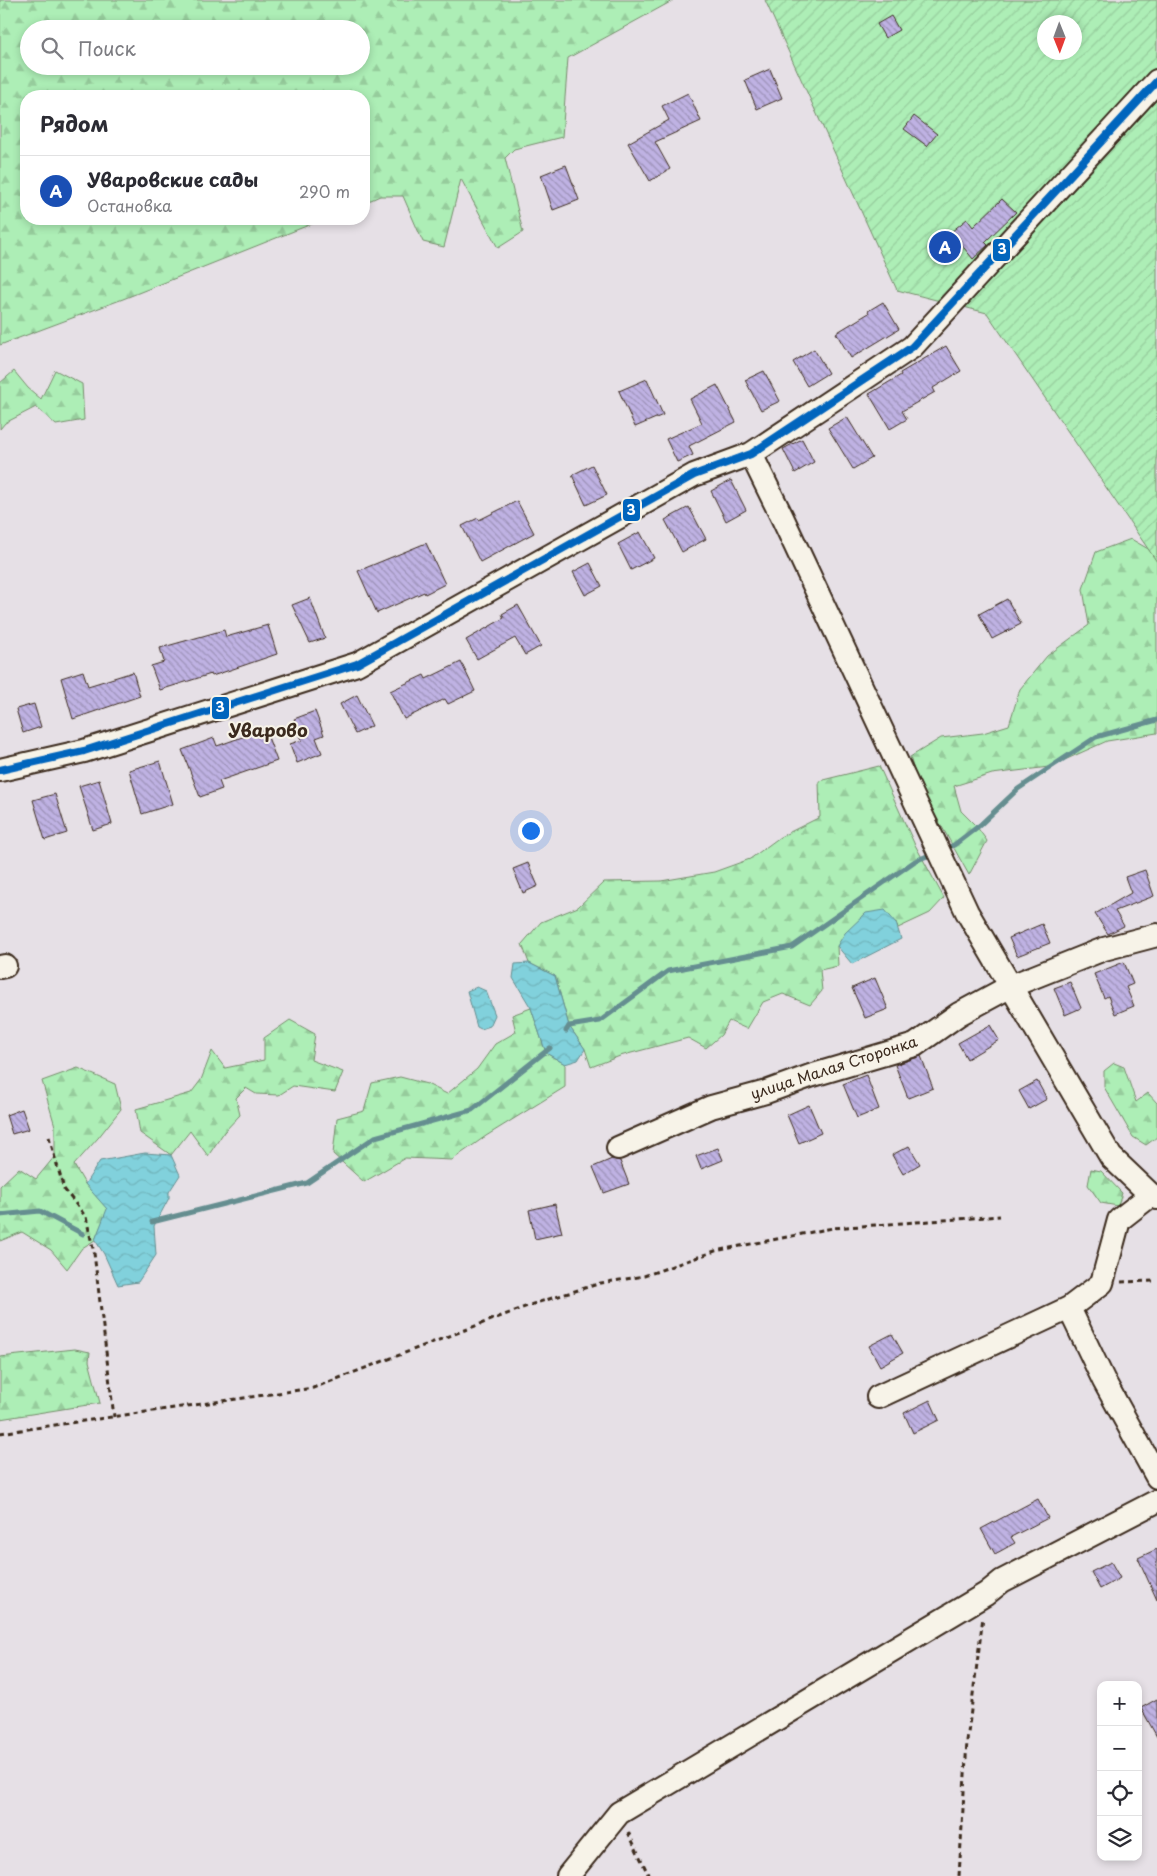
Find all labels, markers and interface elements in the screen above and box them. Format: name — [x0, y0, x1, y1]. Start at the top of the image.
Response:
north arrow — [1037, 15, 1082, 60]
search box — [20, 20, 370, 75]
icon: search — [38, 34, 66, 62]
text: Поиск — [78, 34, 136, 62]
text: Рядом — [40, 107, 108, 139]
text: Уваровские сады — [87, 165, 258, 193]
text: A — [50, 179, 62, 203]
text: 290 m — [299, 179, 350, 203]
text: Остановка — [87, 193, 172, 217]
pin: A — [929, 228, 961, 266]
line badge: 3 — [992, 238, 1011, 262]
text: 3 — [997, 238, 1007, 259]
line badge: 3 — [622, 498, 641, 522]
text: 3 — [626, 499, 636, 520]
line badge: 3 — [211, 696, 230, 720]
text: 3 — [215, 696, 225, 717]
district label: Уварово — [228, 716, 308, 743]
your location — [518, 818, 544, 844]
street label: улица Малая Сторонка — [747, 1029, 921, 1104]
map controls — [1097, 1681, 1142, 1861]
button: + — [1097, 1681, 1142, 1726]
button: − — [1097, 1726, 1142, 1771]
button: locate — [1097, 1771, 1142, 1816]
button: layers — [1097, 1816, 1142, 1861]

